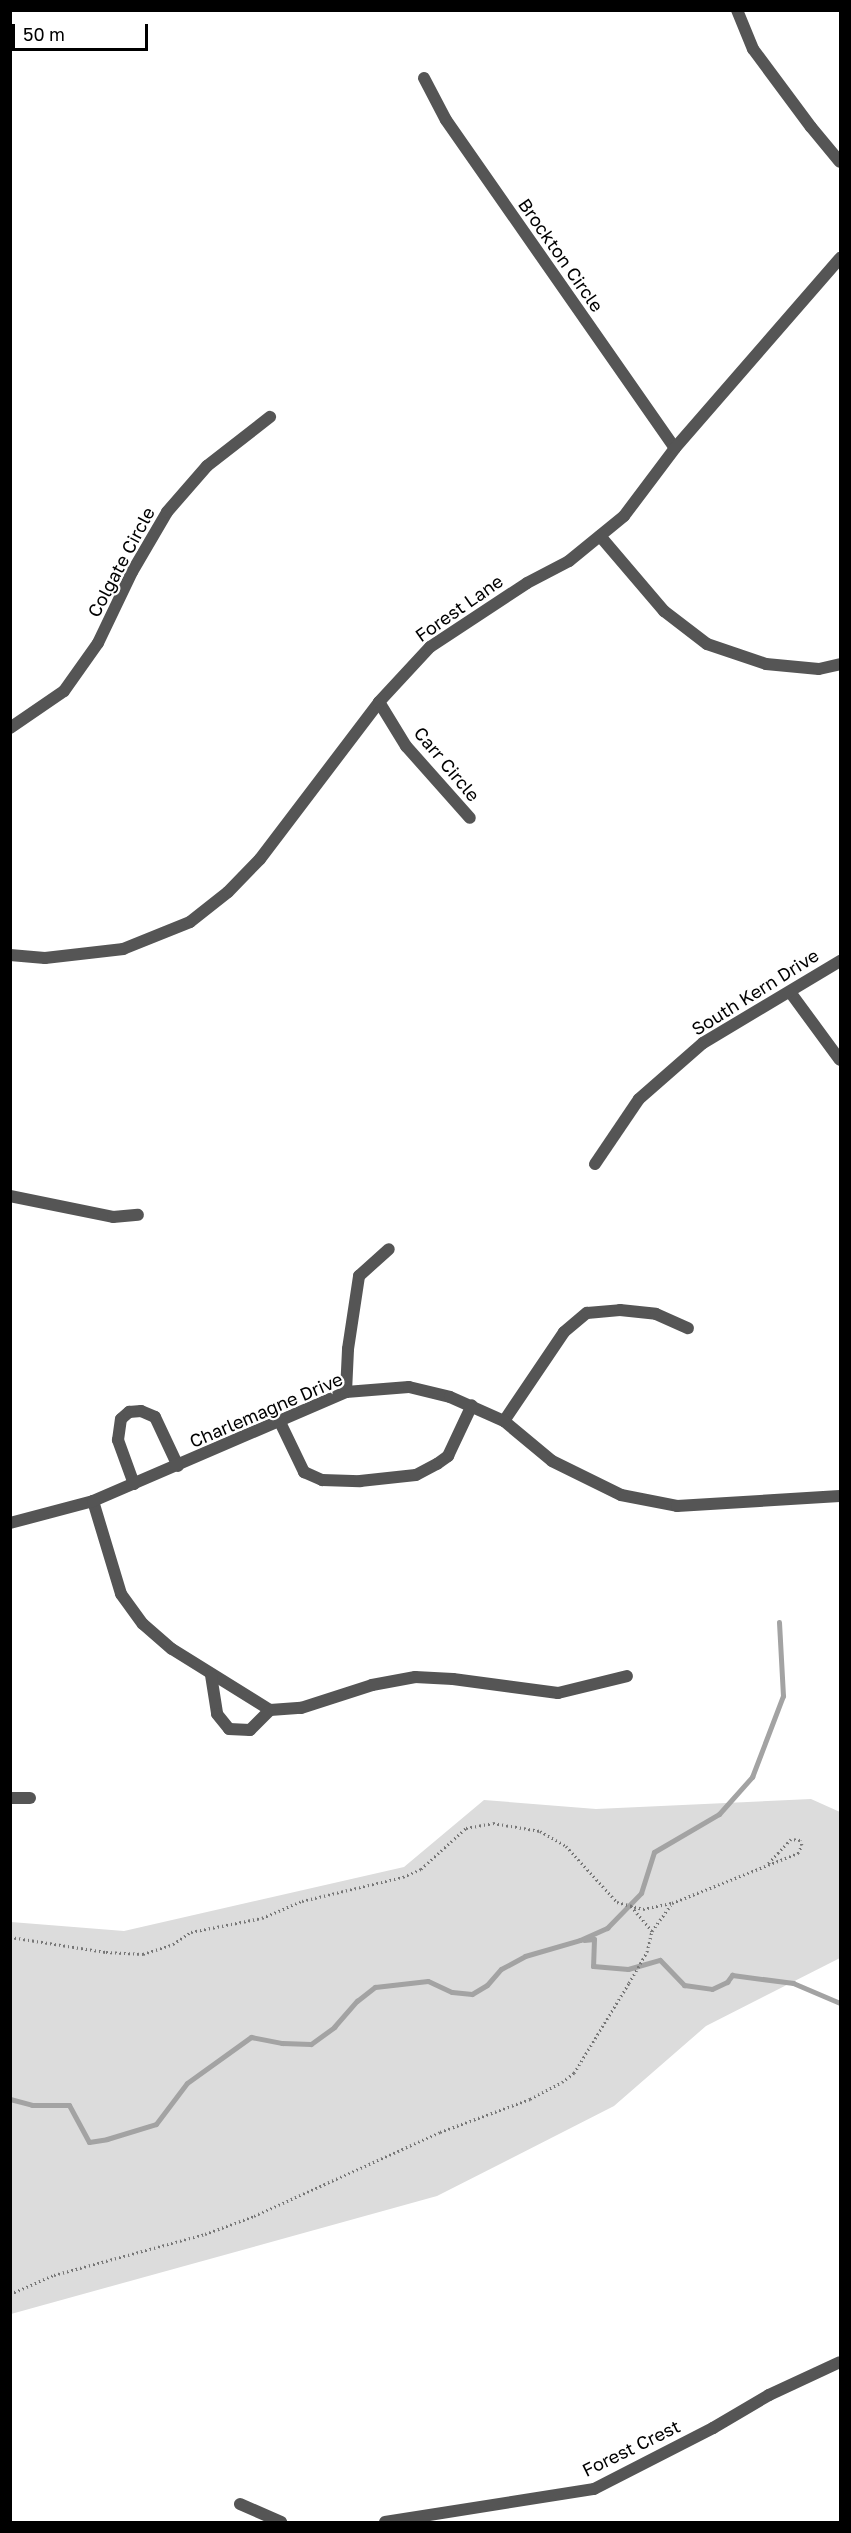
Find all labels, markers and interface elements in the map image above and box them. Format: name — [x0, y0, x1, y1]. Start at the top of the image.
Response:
scale bar — [15, 12, 152, 50]
text: 50 m — [23, 23, 65, 45]
street label: Brockton Circle — [514, 194, 608, 316]
street label: Colgate Circle — [83, 503, 159, 621]
street label: Forest Lane — [411, 570, 507, 646]
street label: Carr Circle — [410, 722, 484, 806]
street label: South Kern Drive — [688, 944, 822, 1040]
street label: Charlemagne Drive — [186, 1368, 346, 1452]
street label: Forest Crest — [579, 2415, 683, 2481]

